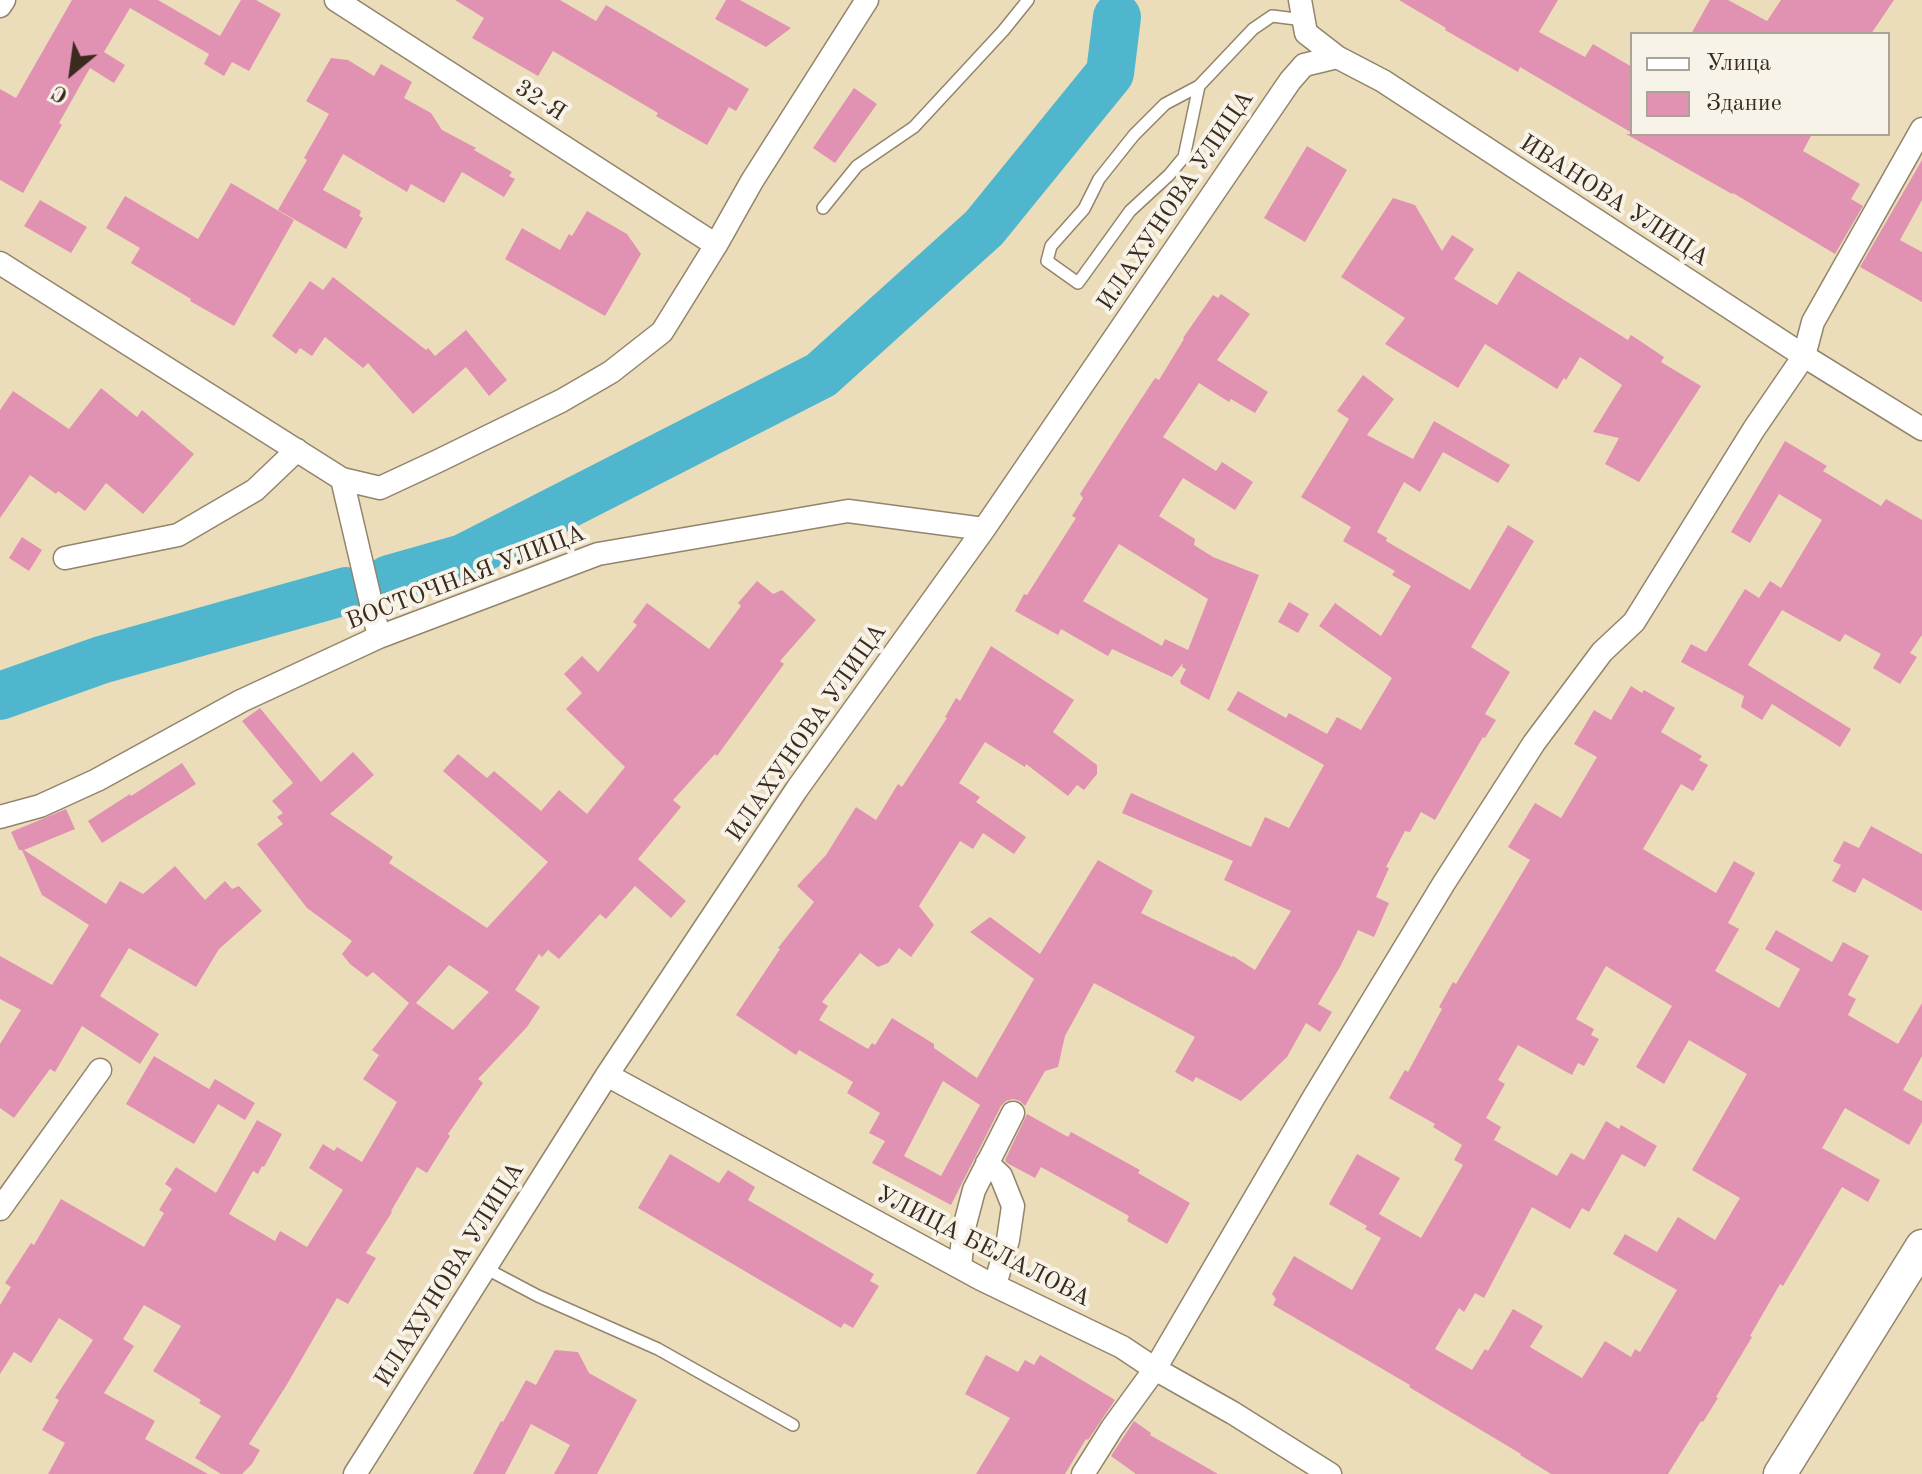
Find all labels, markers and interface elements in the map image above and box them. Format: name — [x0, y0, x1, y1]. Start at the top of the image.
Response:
north arrow — [32, 32, 112, 112]
legend — [1630, 32, 1890, 136]
text: Улица — [1706, 52, 1771, 76]
street label: 32-Я — [509, 74, 571, 128]
text: С — [49, 80, 72, 106]
street label: ИЛАХУНОВА УЛИЦА — [1092, 85, 1260, 317]
text: Здание — [1706, 92, 1782, 116]
street label: ИВАНОВА УЛИЦА — [1514, 129, 1714, 273]
street label: ВОСТОЧНАЯ УЛИЦА — [342, 519, 590, 637]
street label: ИЛАХУНОВА УЛИЦА — [721, 618, 893, 848]
street label: ИЛАХУНОВА УЛИЦА — [369, 1157, 531, 1393]
street label: УЛИЦА БЕЛАЛОВА — [871, 1180, 1095, 1314]

